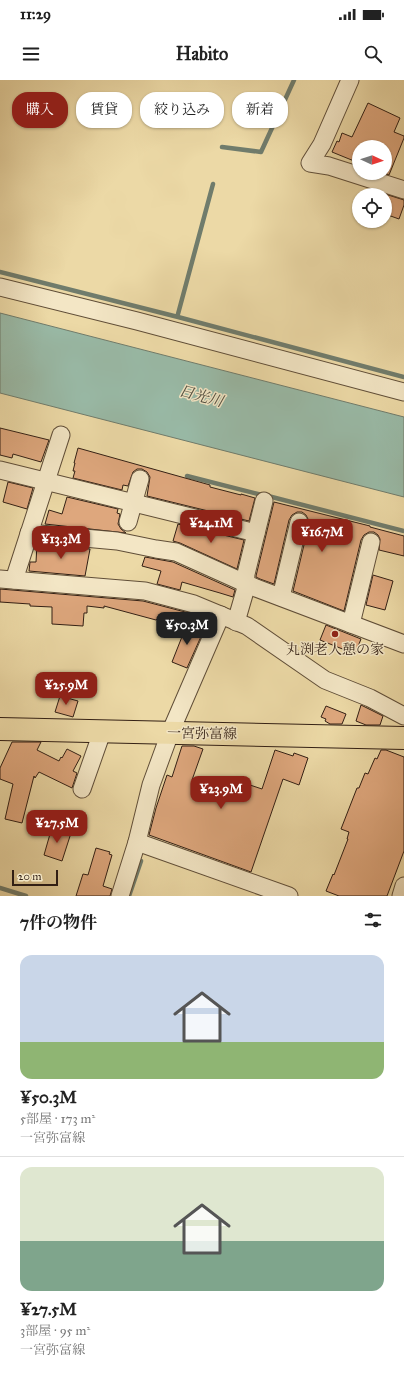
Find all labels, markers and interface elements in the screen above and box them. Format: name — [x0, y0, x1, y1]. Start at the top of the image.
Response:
text: 11:29 — [20, 5, 51, 23]
icon: menu — [20, 43, 42, 65]
text: Habito — [176, 43, 228, 65]
icon: search — [362, 43, 384, 65]
chip: 購入 — [12, 92, 68, 128]
chip: 賃貸 — [76, 92, 132, 128]
chip: 絞り込み — [140, 92, 224, 128]
chip: 新着 — [232, 92, 288, 128]
north arrow — [352, 140, 392, 180]
map controls — [352, 140, 392, 228]
button: locate — [352, 188, 392, 228]
water label: 日光川 — [177, 381, 227, 411]
pin: ¥24.1M — [178, 510, 244, 544]
text: ¥24.1M — [189, 515, 233, 531]
pin: ¥16.7M — [289, 519, 355, 553]
text: ¥16.7M — [301, 524, 343, 540]
pin: ¥13.3M — [28, 526, 94, 560]
text: ¥13.3M — [41, 531, 81, 547]
pin: ¥50.3M — [154, 612, 220, 646]
text: ¥50.3M — [165, 617, 209, 633]
marker: 丸渕老人憩の家 — [330, 629, 340, 639]
place label: 丸渕老人憩の家 — [286, 641, 384, 658]
pin: ¥25.9M — [33, 672, 99, 706]
text: ¥25.9M — [44, 677, 88, 693]
street label: 一宮弥富線 — [167, 724, 237, 743]
pin: ¥23.9M — [188, 776, 254, 810]
text: ¥23.9M — [199, 781, 243, 797]
pin: ¥27.5M — [24, 810, 90, 844]
text: ¥27.5M — [35, 815, 79, 831]
scale bar — [12, 868, 58, 887]
text: 20 m — [18, 870, 41, 883]
icon: filters — [362, 909, 384, 931]
text: 7件の物件 — [20, 912, 97, 933]
icon: home — [166, 981, 238, 1053]
text: ¥50.3M — [20, 1087, 77, 1108]
text: 5部屋 · 173 m² — [20, 1111, 95, 1127]
text: 一宮弥富線 — [20, 1130, 85, 1146]
icon: home — [166, 1193, 238, 1265]
text: ¥27.5M — [20, 1299, 77, 1320]
text: 3部屋 · 95 m² — [20, 1323, 90, 1339]
text: 一宮弥富線 — [20, 1342, 85, 1358]

